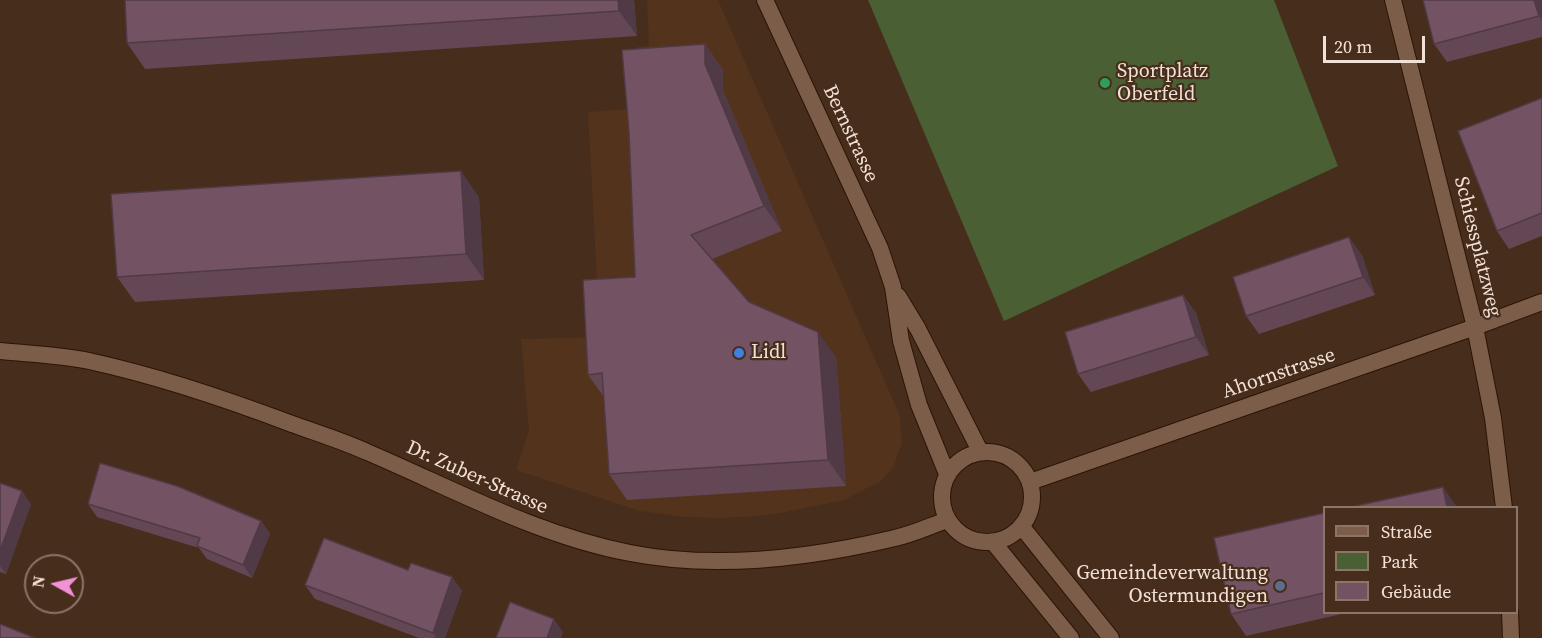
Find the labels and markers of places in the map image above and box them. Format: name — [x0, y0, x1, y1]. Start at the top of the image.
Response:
place label: Sportplatz Oberfeld — [1117, 60, 1208, 107]
marker: Sportplatz Oberfeld — [1098, 76, 1112, 90]
place label: Lidl — [751, 341, 786, 365]
marker: Lidl — [732, 346, 746, 360]
place label: Gemeindeverwaltung Ostermundigen — [1076, 562, 1268, 609]
marker: Gemeindeverwaltung Ostermundigen — [1273, 579, 1287, 593]

